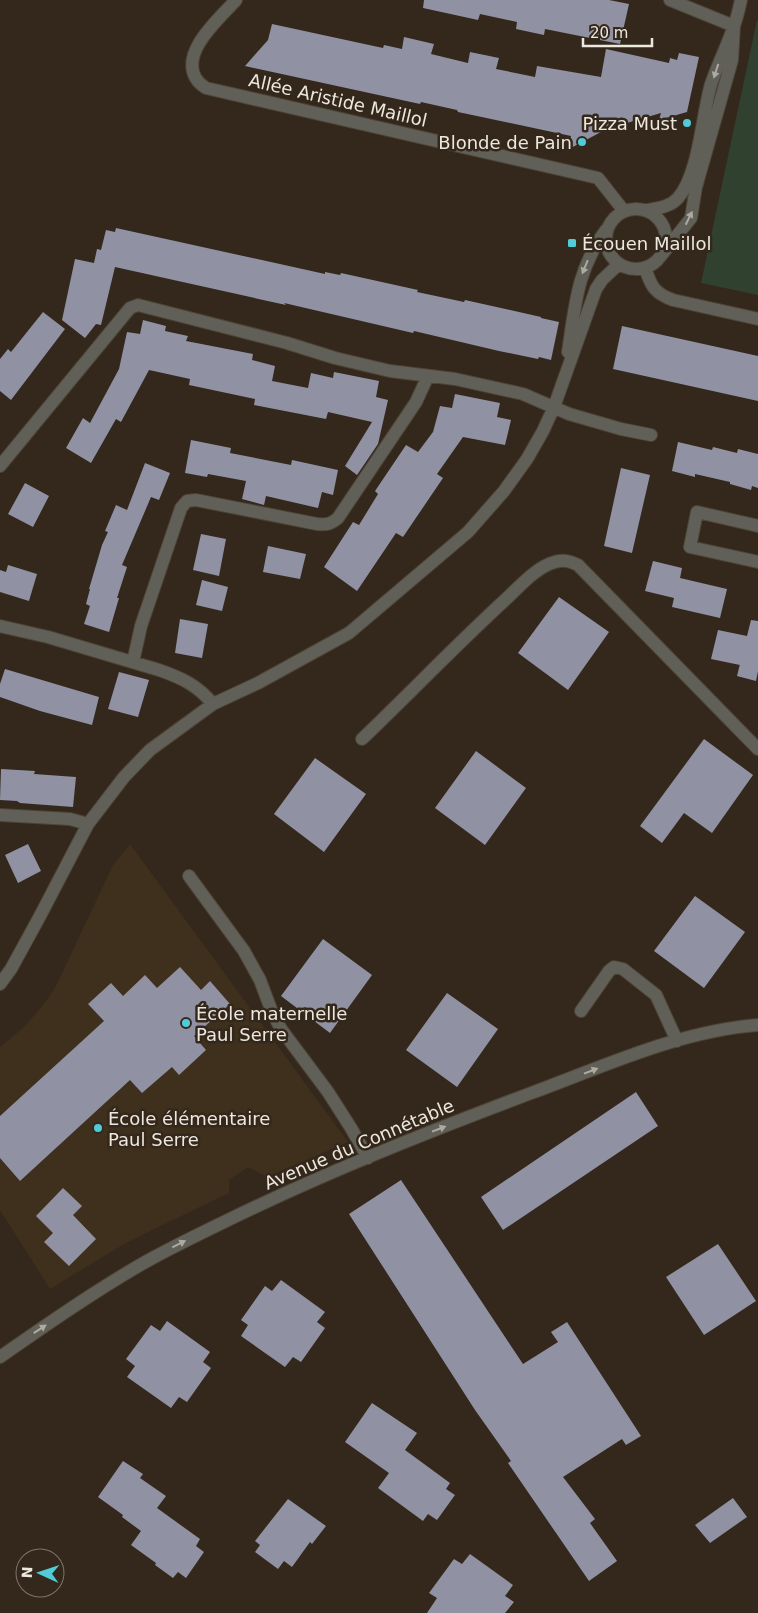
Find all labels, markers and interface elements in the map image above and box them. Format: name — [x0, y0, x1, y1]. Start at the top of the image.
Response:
scale bar — [583, 15, 652, 47]
text: 20 m — [590, 24, 628, 42]
one-way arrow — [711, 64, 719, 79]
street label: Allée Aristide Maillol — [247, 69, 429, 131]
place label: Pizza Must — [583, 113, 677, 134]
marker: Pizza Must — [681, 117, 693, 129]
place label: Blonde de Pain — [438, 132, 572, 153]
marker: Blonde de Pain — [576, 136, 588, 148]
one-way arrow — [685, 211, 693, 226]
place label: Écouen Maillol — [582, 233, 711, 254]
marker: Écouen Maillol — [566, 237, 578, 249]
one-way arrow — [581, 259, 588, 274]
place label: École maternelle Paul Serre — [196, 1003, 347, 1045]
marker: École maternelle Paul Serre — [180, 1017, 192, 1029]
one-way arrow — [584, 1067, 599, 1075]
street label: Avenue du Connétable — [261, 1094, 457, 1194]
place label: École élémentaire Paul Serre — [108, 1108, 270, 1150]
marker: École élémentaire Paul Serre — [92, 1122, 104, 1134]
one-way arrow — [432, 1124, 446, 1132]
one-way arrow — [171, 1240, 186, 1248]
one-way arrow — [34, 1324, 47, 1334]
north arrow — [15, 1548, 65, 1598]
text: N — [19, 1566, 35, 1579]

